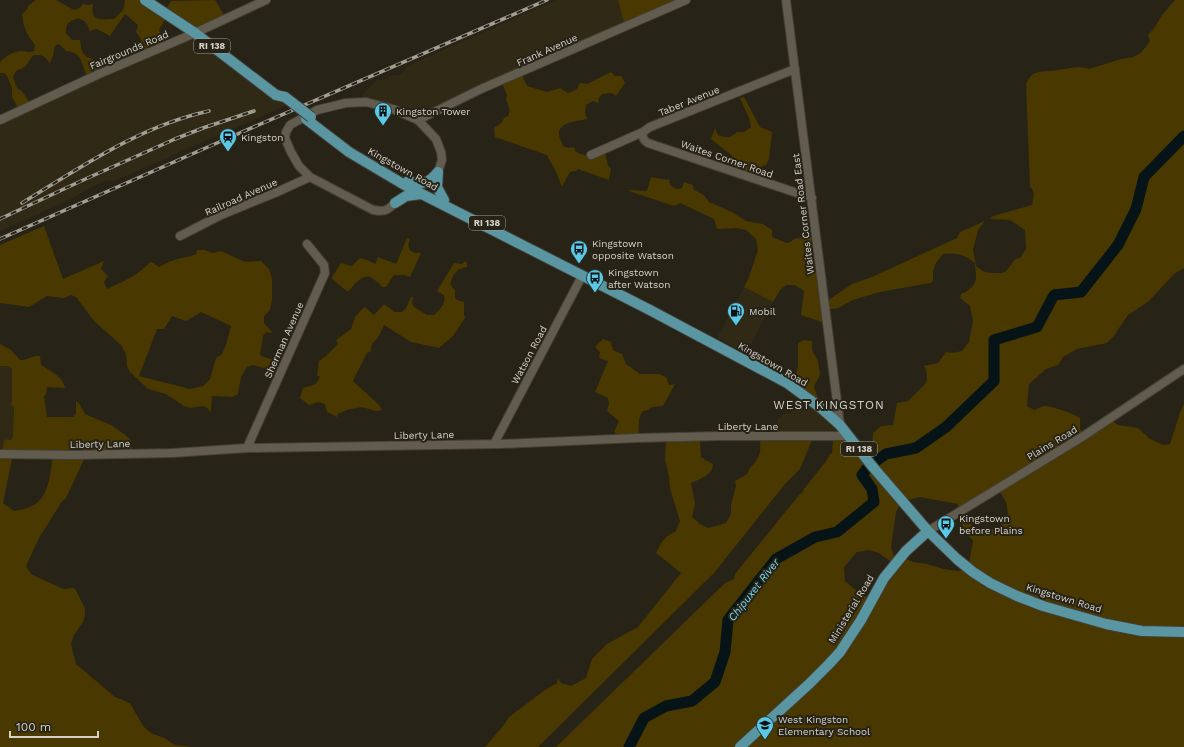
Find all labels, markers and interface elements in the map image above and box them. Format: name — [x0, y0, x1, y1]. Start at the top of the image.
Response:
street label: Fairgrounds Road — [88, 28, 170, 72]
street label: Frank Avenue — [515, 32, 579, 68]
road number: RI 138 — [194, 39, 230, 53]
street label: Taber Avenue — [657, 84, 721, 118]
building icon: Kingston Tower — [373, 101, 393, 126]
place label: Kingston Tower — [396, 106, 470, 117]
station icon: Kingston — [218, 127, 238, 152]
place label: Kingston — [241, 132, 283, 143]
street label: Waites Corner Road — [679, 138, 775, 180]
street label: Kingstown Road — [366, 145, 440, 193]
street label: Waites Corner Road East — [790, 152, 816, 275]
street label: Railroad Avenue — [203, 176, 279, 218]
road number: RI 138 — [469, 216, 505, 230]
place label: Kingstown opposite Watson — [592, 238, 674, 261]
bus stop icon: Kingstown opposite Watson — [569, 239, 589, 264]
place label: Kingstown after Watson — [608, 267, 670, 290]
bus stop icon: Kingstown after Watson — [585, 268, 605, 293]
street label: Sherman Avenue — [262, 300, 306, 380]
fuel station icon: Mobil — [726, 301, 746, 326]
place label: Mobil — [749, 306, 775, 317]
street label: Watson Road — [509, 324, 549, 386]
street label: Kingstown Road — [736, 340, 810, 388]
district label: WEST KINGSTON — [773, 398, 885, 412]
street label: Liberty Lane — [718, 421, 779, 432]
street label: Plains Road — [1025, 424, 1079, 462]
street label: Liberty Lane — [394, 429, 455, 441]
street label: Liberty Lane — [70, 438, 131, 450]
road number: RI 138 — [841, 442, 877, 456]
place label: Kingstown before Plains — [959, 513, 1023, 536]
bus stop icon: Kingstown before Plains — [936, 514, 956, 539]
water label: Chipuxet River — [726, 556, 783, 624]
street label: Ministerial Road — [826, 573, 876, 645]
street label: Kingstown Road — [1025, 581, 1103, 615]
scale bar — [10, 713, 98, 739]
place label: West Kingston Elementary School — [778, 714, 870, 737]
school or university icon: West Kingston Elementary School — [755, 715, 775, 740]
text: 100 m — [16, 720, 51, 734]

